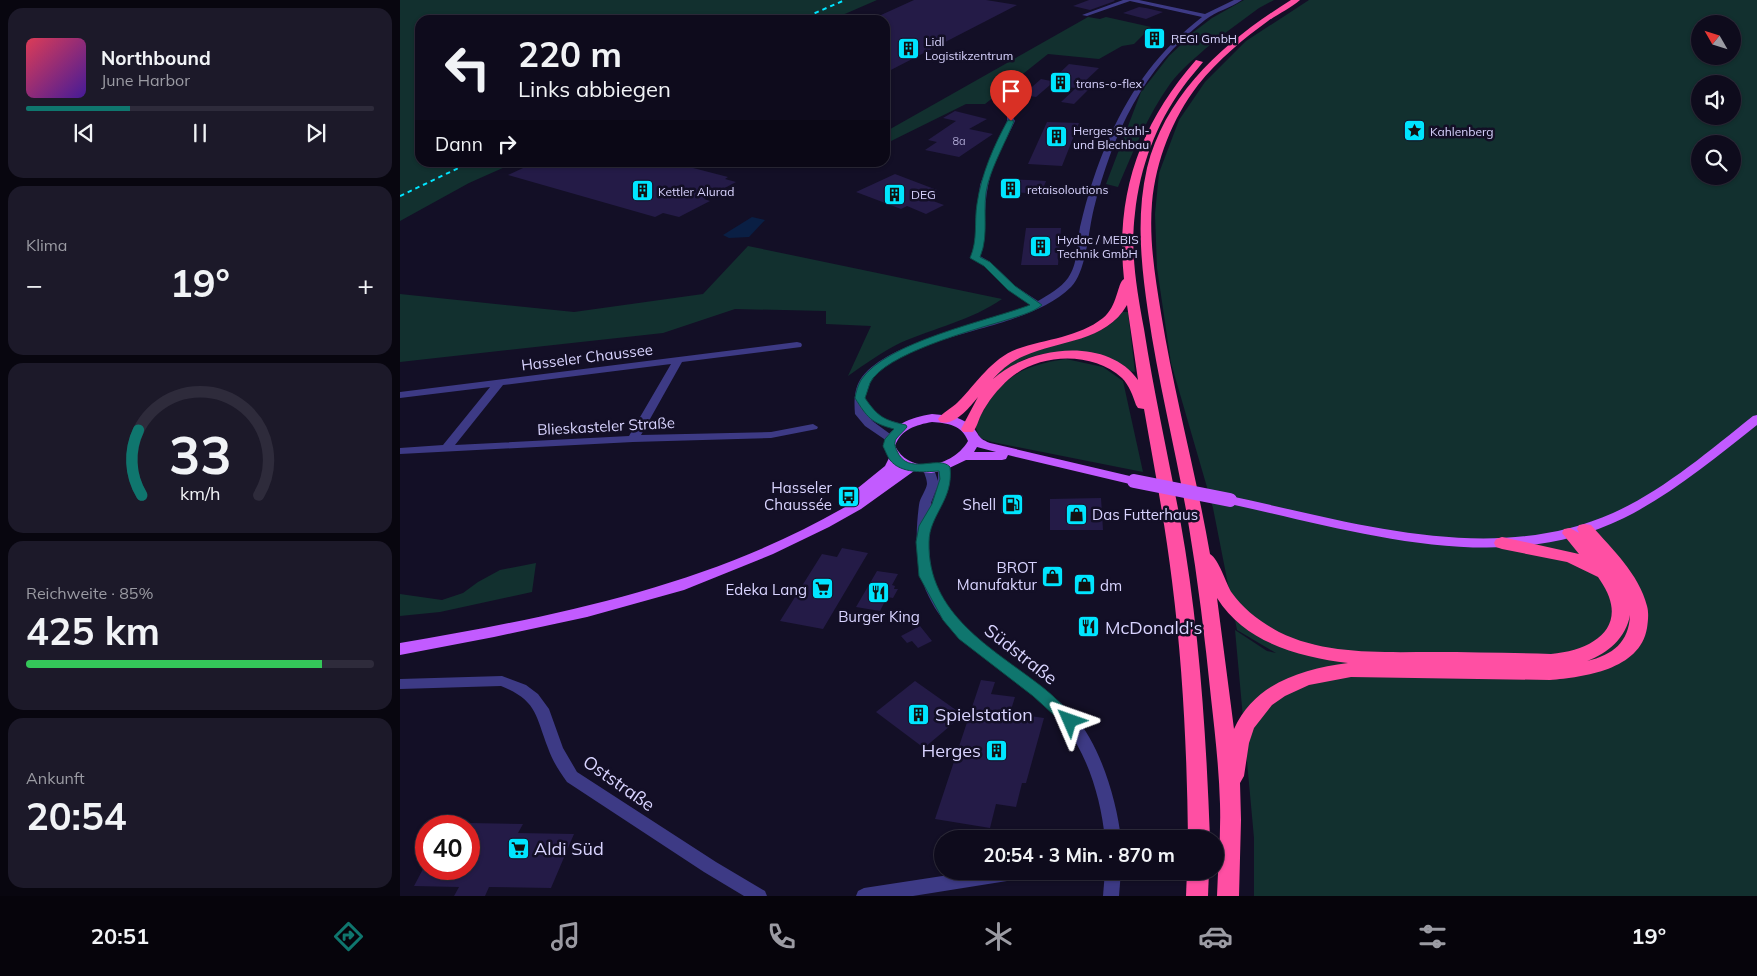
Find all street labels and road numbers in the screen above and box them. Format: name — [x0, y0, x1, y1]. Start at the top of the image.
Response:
street label: Hasseler Chaussee — [520, 339, 654, 375]
street label: Blieskasteler Straße — [537, 413, 675, 439]
street label: Südstraße — [980, 618, 1062, 690]
street label: Oststraße — [579, 750, 659, 816]

